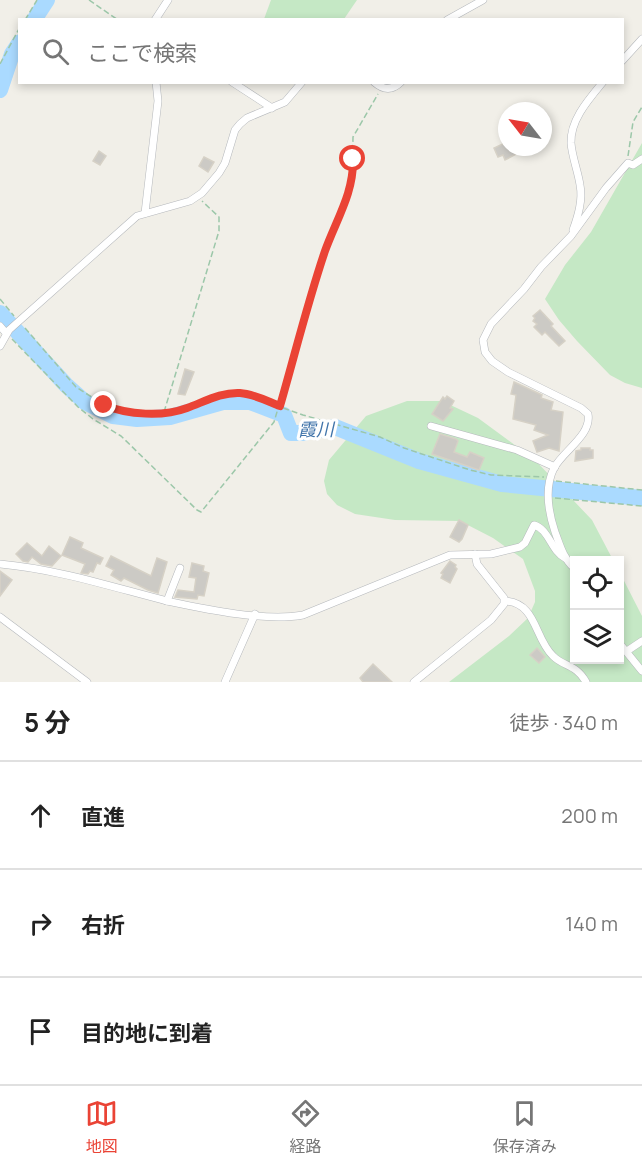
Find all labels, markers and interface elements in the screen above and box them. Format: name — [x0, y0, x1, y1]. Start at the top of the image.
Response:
search box — [18, 18, 624, 84]
icon: search — [39, 35, 72, 68]
text: ここで検索 — [87, 38, 197, 68]
north arrow — [498, 102, 552, 156]
route start — [339, 145, 365, 171]
route end — [90, 391, 116, 417]
water label: 霞川 — [298, 417, 336, 441]
map controls — [570, 556, 624, 664]
button: locate — [570, 556, 624, 610]
button: layers — [570, 610, 624, 664]
text: 5 分 — [24, 704, 70, 740]
text: 徒歩 · 340 m — [509, 709, 618, 736]
icon: ahead — [24, 799, 57, 832]
text: 直進 — [81, 802, 125, 832]
text: 200 m — [561, 802, 618, 829]
icon: right — [24, 907, 57, 940]
text: 右折 — [81, 910, 125, 940]
text: 140 m — [565, 910, 618, 937]
icon: arrive — [24, 1015, 57, 1048]
text: 目的地に到着 — [81, 1018, 213, 1048]
tab: 地図 — [85, 1097, 118, 1157]
tab: 経路 — [289, 1097, 322, 1157]
tab: 保存済み — [493, 1097, 557, 1157]

